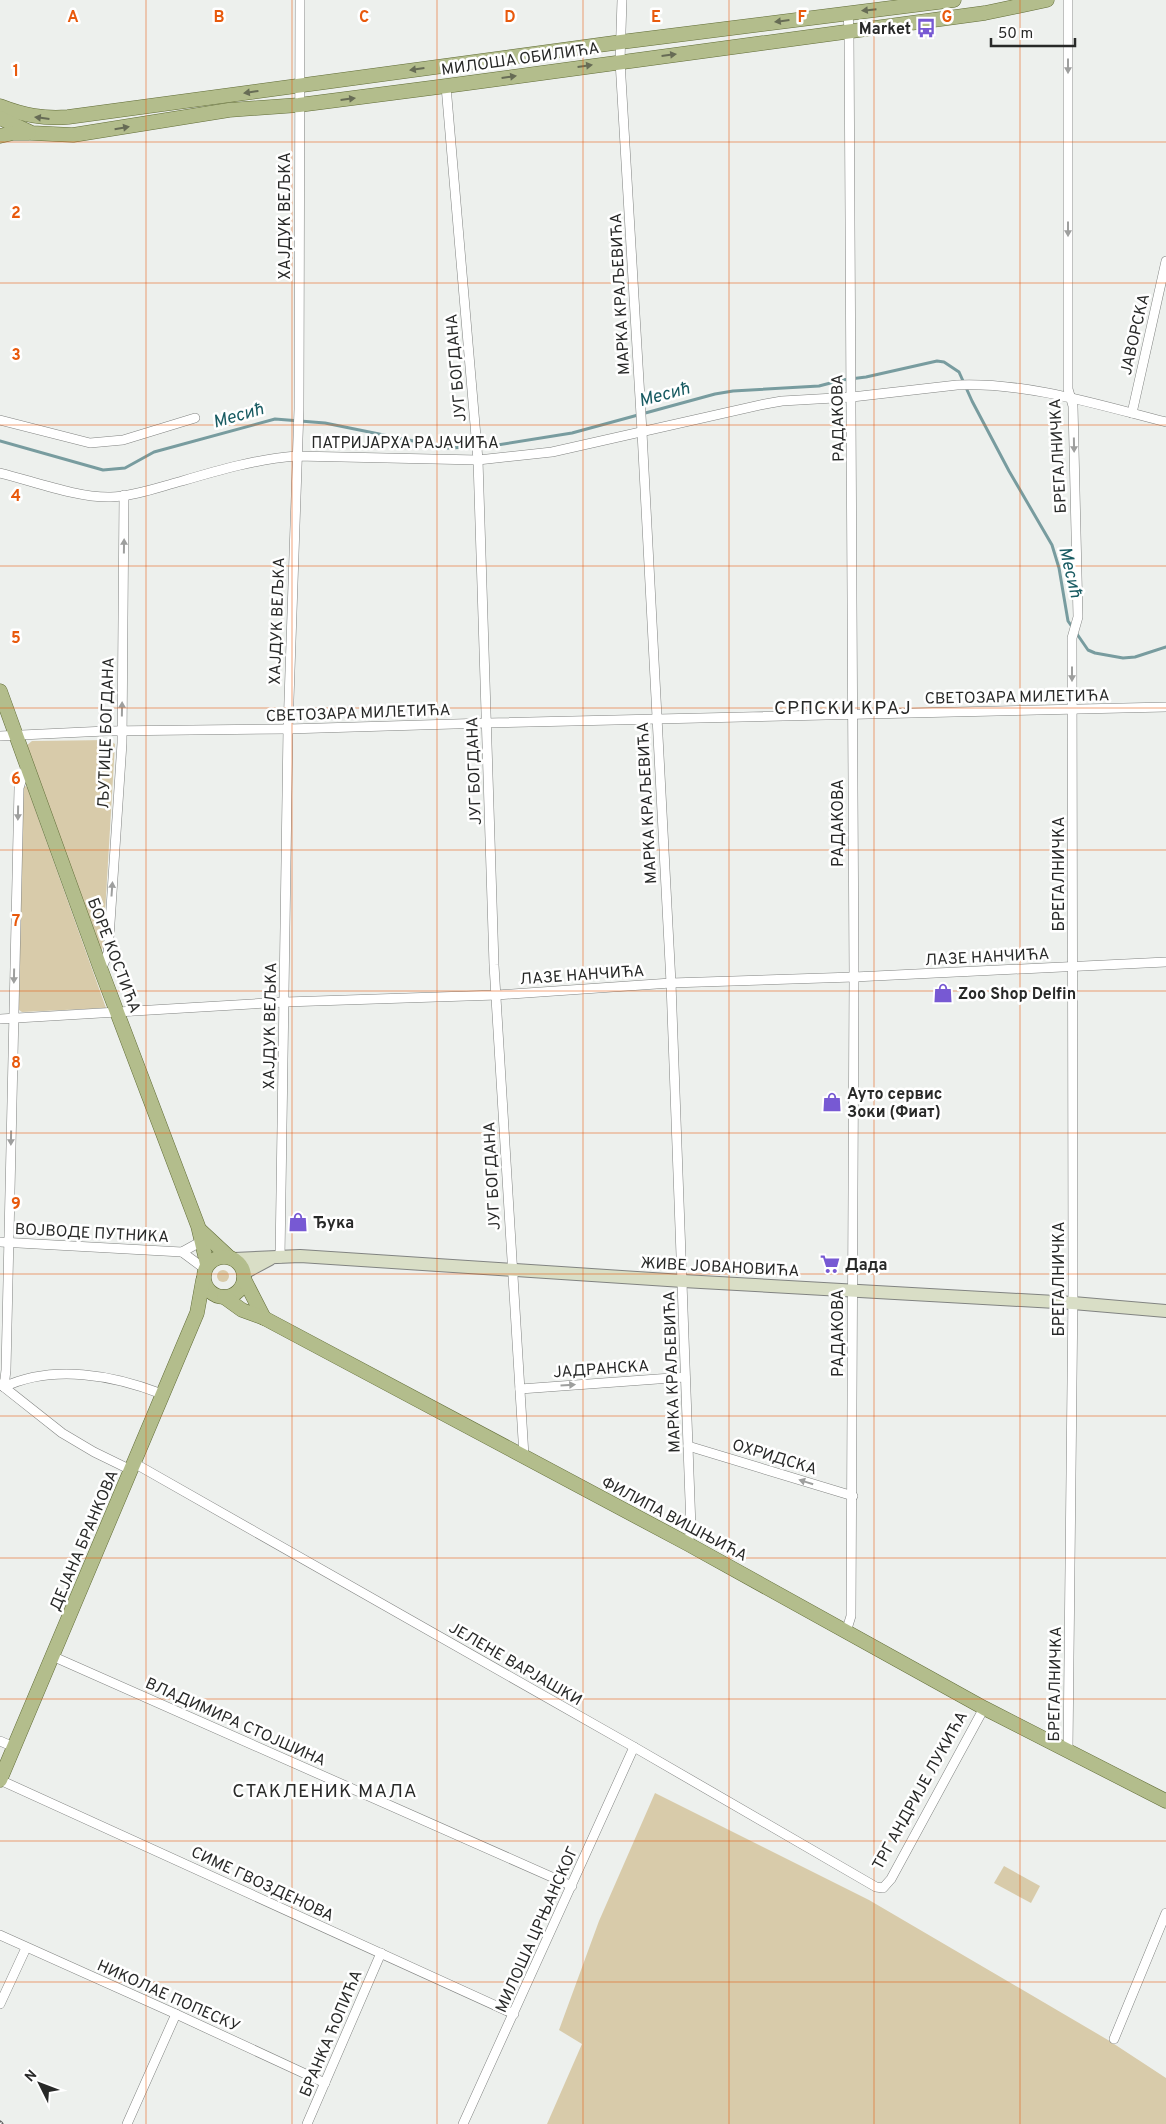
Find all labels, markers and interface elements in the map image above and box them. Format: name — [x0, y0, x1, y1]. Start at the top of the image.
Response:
one-way arrow — [861, 6, 877, 14]
text: A — [67, 8, 79, 28]
text: B — [213, 8, 225, 28]
text: C — [359, 8, 369, 28]
text: D — [504, 8, 516, 28]
text: E — [651, 8, 661, 28]
text: F — [797, 8, 807, 28]
text: G — [942, 8, 952, 28]
scale bar — [991, 15, 1075, 47]
one-way arrow — [774, 17, 790, 25]
bus stop icon: Market — [915, 17, 937, 39]
place label: Market — [859, 20, 911, 40]
text: 50 m — [998, 25, 1033, 44]
street label: МИЛОША ОБИЛИЋА — [440, 39, 601, 81]
one-way arrow — [661, 51, 677, 59]
one-way arrow — [1064, 58, 1072, 74]
text: 1 — [13, 62, 19, 82]
one-way arrow — [577, 62, 593, 70]
one-way arrow — [409, 66, 425, 74]
one-way arrow — [501, 73, 517, 81]
one-way arrow — [243, 88, 259, 96]
one-way arrow — [340, 94, 356, 102]
one-way arrow — [33, 114, 49, 122]
one-way arrow — [114, 124, 130, 132]
street label: ХАЈДУК ВЕЉКА — [276, 152, 296, 280]
text: 2 — [11, 204, 21, 224]
street label: МАРКА КРАЉЕВИЋА — [607, 212, 635, 375]
one-way arrow — [1064, 221, 1072, 237]
street label: ЈАВОРСКА — [1117, 292, 1155, 377]
street label: ЈУГ БОГДАНА — [442, 313, 472, 423]
text: 3 — [11, 346, 21, 366]
street label: РАДАКОВА — [828, 374, 850, 462]
water label: Месић — [636, 378, 693, 413]
water label: Месић — [210, 398, 267, 435]
street label: БРЕГАЛНИЧКА — [1046, 398, 1072, 514]
street label: ПАТРИЈАРХА РАЈАЧИЋА — [311, 434, 499, 454]
one-way arrow — [1070, 438, 1078, 454]
text: 4 — [11, 487, 21, 507]
one-way arrow — [120, 538, 128, 554]
water label: Месић — [1052, 544, 1087, 601]
street label: ХАЈДУК ВЕЉКА — [266, 557, 290, 685]
text: 5 — [11, 629, 21, 649]
street label: ЉУТИЦЕ БОГДАНА — [94, 657, 120, 809]
one-way arrow — [1068, 667, 1076, 683]
street label: СВЕТОЗАРА МИЛЕТИЋА — [924, 686, 1110, 710]
district label: СРПСКИ КРАЈ — [774, 697, 912, 721]
one-way arrow — [118, 701, 126, 717]
street label: СВЕТОЗАРА МИЛЕТИЋА — [265, 701, 451, 727]
street label: ЈУГ БОГДАНА — [463, 716, 487, 826]
street label: МАРКА КРАЉЕВИЋА — [634, 721, 662, 884]
text: 6 — [11, 770, 21, 790]
street label: РАДАКОВА — [829, 779, 849, 867]
one-way arrow — [14, 806, 22, 822]
street label: БРЕГАЛНИЧКА — [1050, 816, 1070, 932]
one-way arrow — [109, 880, 117, 896]
street label: БОРЕ КОСТИЋА — [82, 895, 144, 1016]
text: 7 — [12, 912, 20, 932]
street label: ЛАЗЕ НАНЧИЋА — [924, 945, 1050, 971]
street label: ХАЈДУК ВЕЉКА — [260, 962, 282, 1090]
street label: ЛАЗЕ НАНЧИЋА — [519, 962, 645, 990]
one-way arrow — [9, 968, 17, 984]
shop icon: Zoo Shop Delfin — [932, 982, 954, 1004]
place label: Zoo Shop Delfin — [958, 985, 1076, 1005]
text: 8 — [11, 1054, 21, 1074]
place label: Ауто сервис Зоки (Фиат) — [847, 1085, 943, 1123]
shop icon: Ауто сервис Зоки (Фиат) — [821, 1091, 843, 1113]
street label: ЈУГ БОГДАНА — [480, 1121, 506, 1231]
one-way arrow — [7, 1131, 15, 1147]
text: 9 — [11, 1195, 21, 1215]
shop icon: Ђука — [287, 1211, 309, 1233]
place label: Ђука — [313, 1214, 354, 1234]
street label: ВОЈВОДЕ ПУТНИКА — [14, 1220, 170, 1248]
street label: БРЕГАЛНИЧКА — [1050, 1221, 1070, 1337]
supermarket icon: Дада — [819, 1253, 841, 1275]
street label: ЖИВЕ ЈОВАНОВИЋА — [640, 1254, 800, 1282]
place label: Дада — [845, 1256, 887, 1276]
street label: РАДАКОВА — [829, 1289, 849, 1377]
street label: МАРКА КРАЉЕВИЋА — [660, 1290, 686, 1453]
street label: ЈАДРАНСКА — [553, 1357, 650, 1383]
one-way arrow — [561, 1381, 577, 1389]
street label: ОХРИДСКА — [730, 1436, 819, 1480]
street label: ДЕЈАНА БРАНКОВА — [46, 1467, 124, 1614]
street label: ФИЛИПА ВИШЊИЋА — [598, 1473, 751, 1567]
one-way arrow — [798, 1477, 813, 1485]
street label: ЈЕЛЕНЕ ВАРЈАШКИ — [445, 1618, 585, 1711]
street label: БРЕГАЛНИЧКА — [1045, 1626, 1067, 1742]
street label: ВЛАДИМИРА СТОЈШИНА — [142, 1674, 329, 1772]
street label: ТРГ АНДРИЈЕ ЛУКИЋА — [869, 1708, 973, 1874]
district label: СТАКЛЕНИК МАЛА — [232, 1780, 418, 1804]
street label: СИМЕ ГВОЗДЕНОВА — [187, 1843, 337, 1927]
street label: МИЛОША ЦРЊАНСКОГ — [492, 1843, 584, 2016]
street label: НИКОЛАЕ ПОПЕСКУ — [94, 1956, 243, 2037]
street label: БРАНКА ЋОПИЋА — [296, 1967, 368, 2100]
north arrow — [15, 2059, 65, 2109]
text: N — [22, 2067, 41, 2086]

